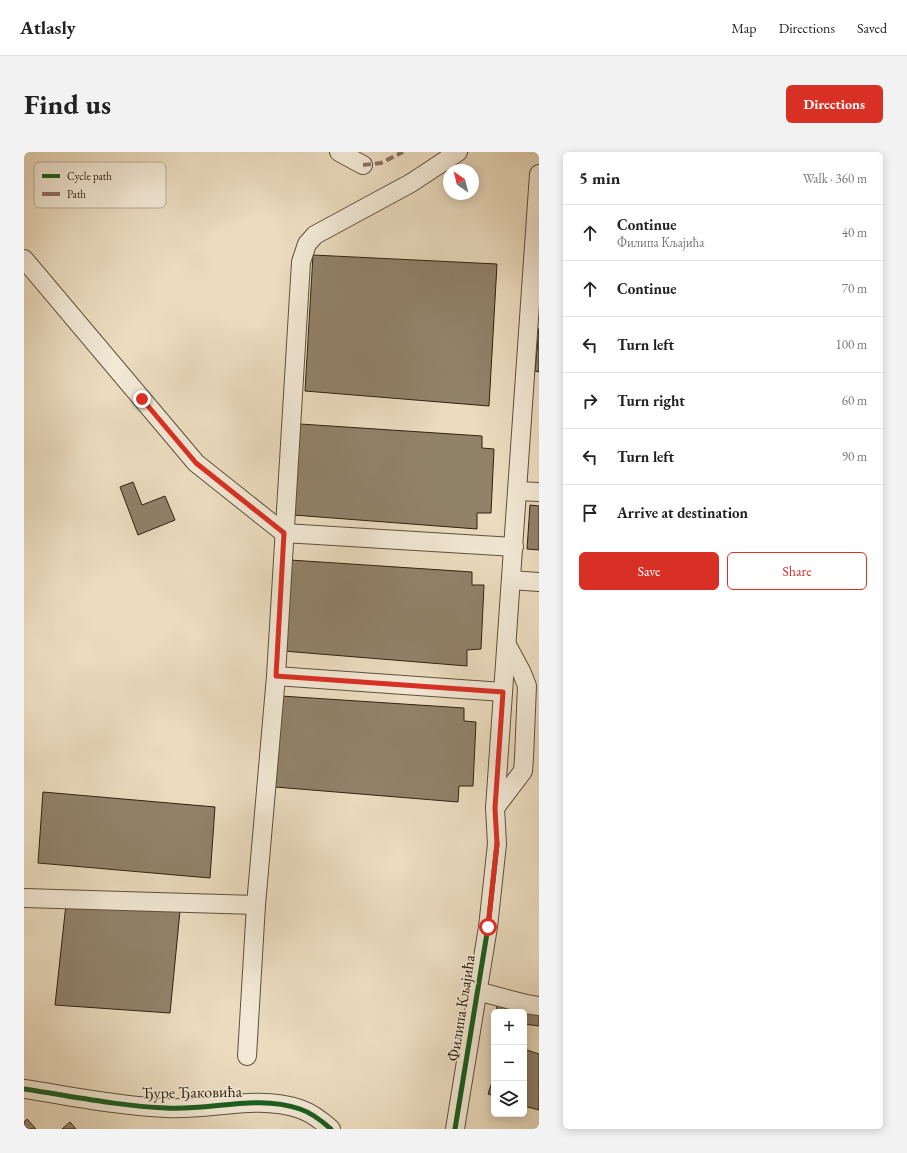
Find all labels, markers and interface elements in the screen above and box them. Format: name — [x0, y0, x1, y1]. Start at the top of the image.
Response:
text: Atlasly — [20, 15, 76, 40]
text: Map — [731, 19, 757, 37]
text: Directions — [779, 19, 835, 37]
text: Saved — [857, 19, 887, 37]
button: Directions — [786, 85, 883, 123]
text: Find us — [24, 86, 111, 122]
legend — [34, 162, 166, 208]
north arrow — [443, 164, 479, 200]
text: 5 min — [579, 167, 620, 189]
text: Cycle path — [67, 169, 112, 183]
text: Walk · 360 m — [803, 170, 867, 187]
text: Path — [67, 187, 86, 201]
text: Continue — [617, 215, 677, 234]
icon: ahead — [579, 222, 601, 244]
text: 40 m — [842, 224, 867, 241]
text: Филипа Кљајића — [617, 234, 704, 251]
icon: ahead — [579, 278, 601, 300]
text: Continue — [617, 279, 677, 298]
text: 70 m — [842, 280, 867, 297]
icon: left — [579, 334, 601, 356]
text: Turn left — [617, 335, 674, 354]
text: 100 m — [836, 336, 867, 353]
route end — [133, 390, 151, 408]
icon: right — [579, 390, 601, 412]
text: Turn right — [617, 391, 685, 410]
text: 60 m — [842, 392, 867, 409]
icon: left — [579, 446, 601, 468]
text: Turn left — [617, 447, 674, 466]
text: 90 m — [842, 448, 867, 465]
icon: arrive — [579, 502, 601, 524]
text: Arrive at destination — [617, 503, 748, 522]
button: Save — [579, 552, 719, 590]
button: Share — [727, 552, 867, 590]
route start — [479, 918, 497, 936]
street label: Филипа Кљајића — [442, 953, 480, 1063]
map controls — [491, 1009, 527, 1117]
button: + — [491, 1009, 527, 1045]
button: − — [491, 1045, 527, 1081]
street label: Ђуре Ђаковића — [142, 1081, 243, 1103]
button: layers — [491, 1081, 527, 1117]

